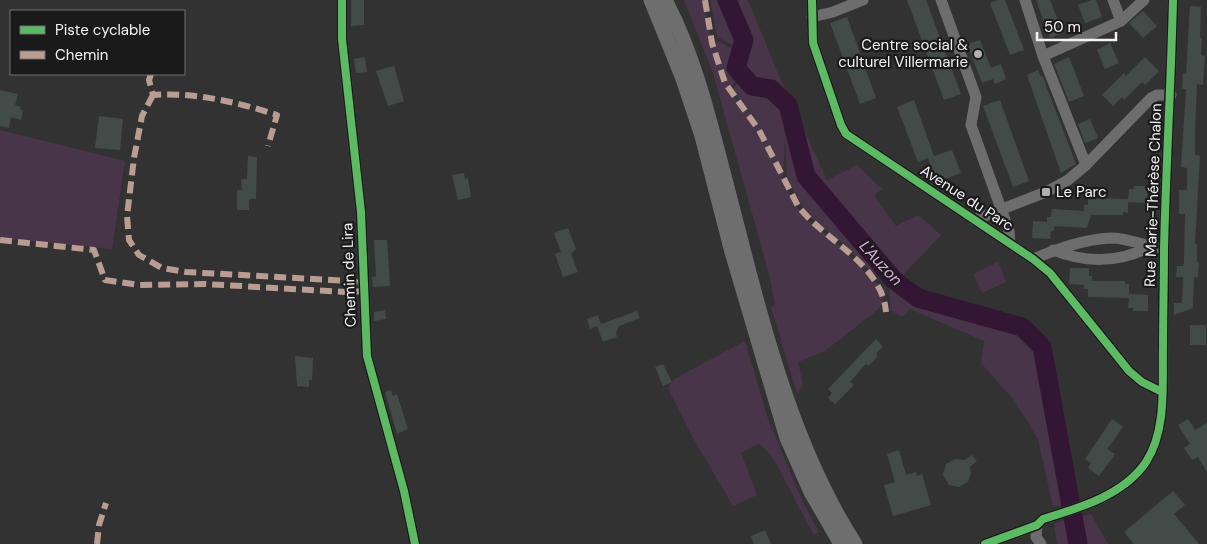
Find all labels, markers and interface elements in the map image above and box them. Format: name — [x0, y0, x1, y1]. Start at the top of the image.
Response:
legend — [10, 10, 185, 75]
scale bar — [1037, 10, 1116, 42]
text: 50 m — [1044, 17, 1081, 37]
text: Piste cyclable — [55, 20, 150, 40]
place label: Centre social & culturel Villermarie — [838, 35, 968, 72]
text: Chemin — [55, 45, 108, 65]
marker: Centre social & culturel Villermarie — [972, 48, 984, 60]
street label: Rue Marie-Thérèse Chalon — [1140, 103, 1166, 287]
street label: Avenue du Parc — [917, 160, 1017, 236]
place label: Le Parc — [1056, 182, 1106, 202]
marker: Le Parc — [1040, 186, 1052, 198]
street label: Chemin de Lira — [337, 222, 361, 328]
water label: L'Auzon — [855, 236, 907, 290]

